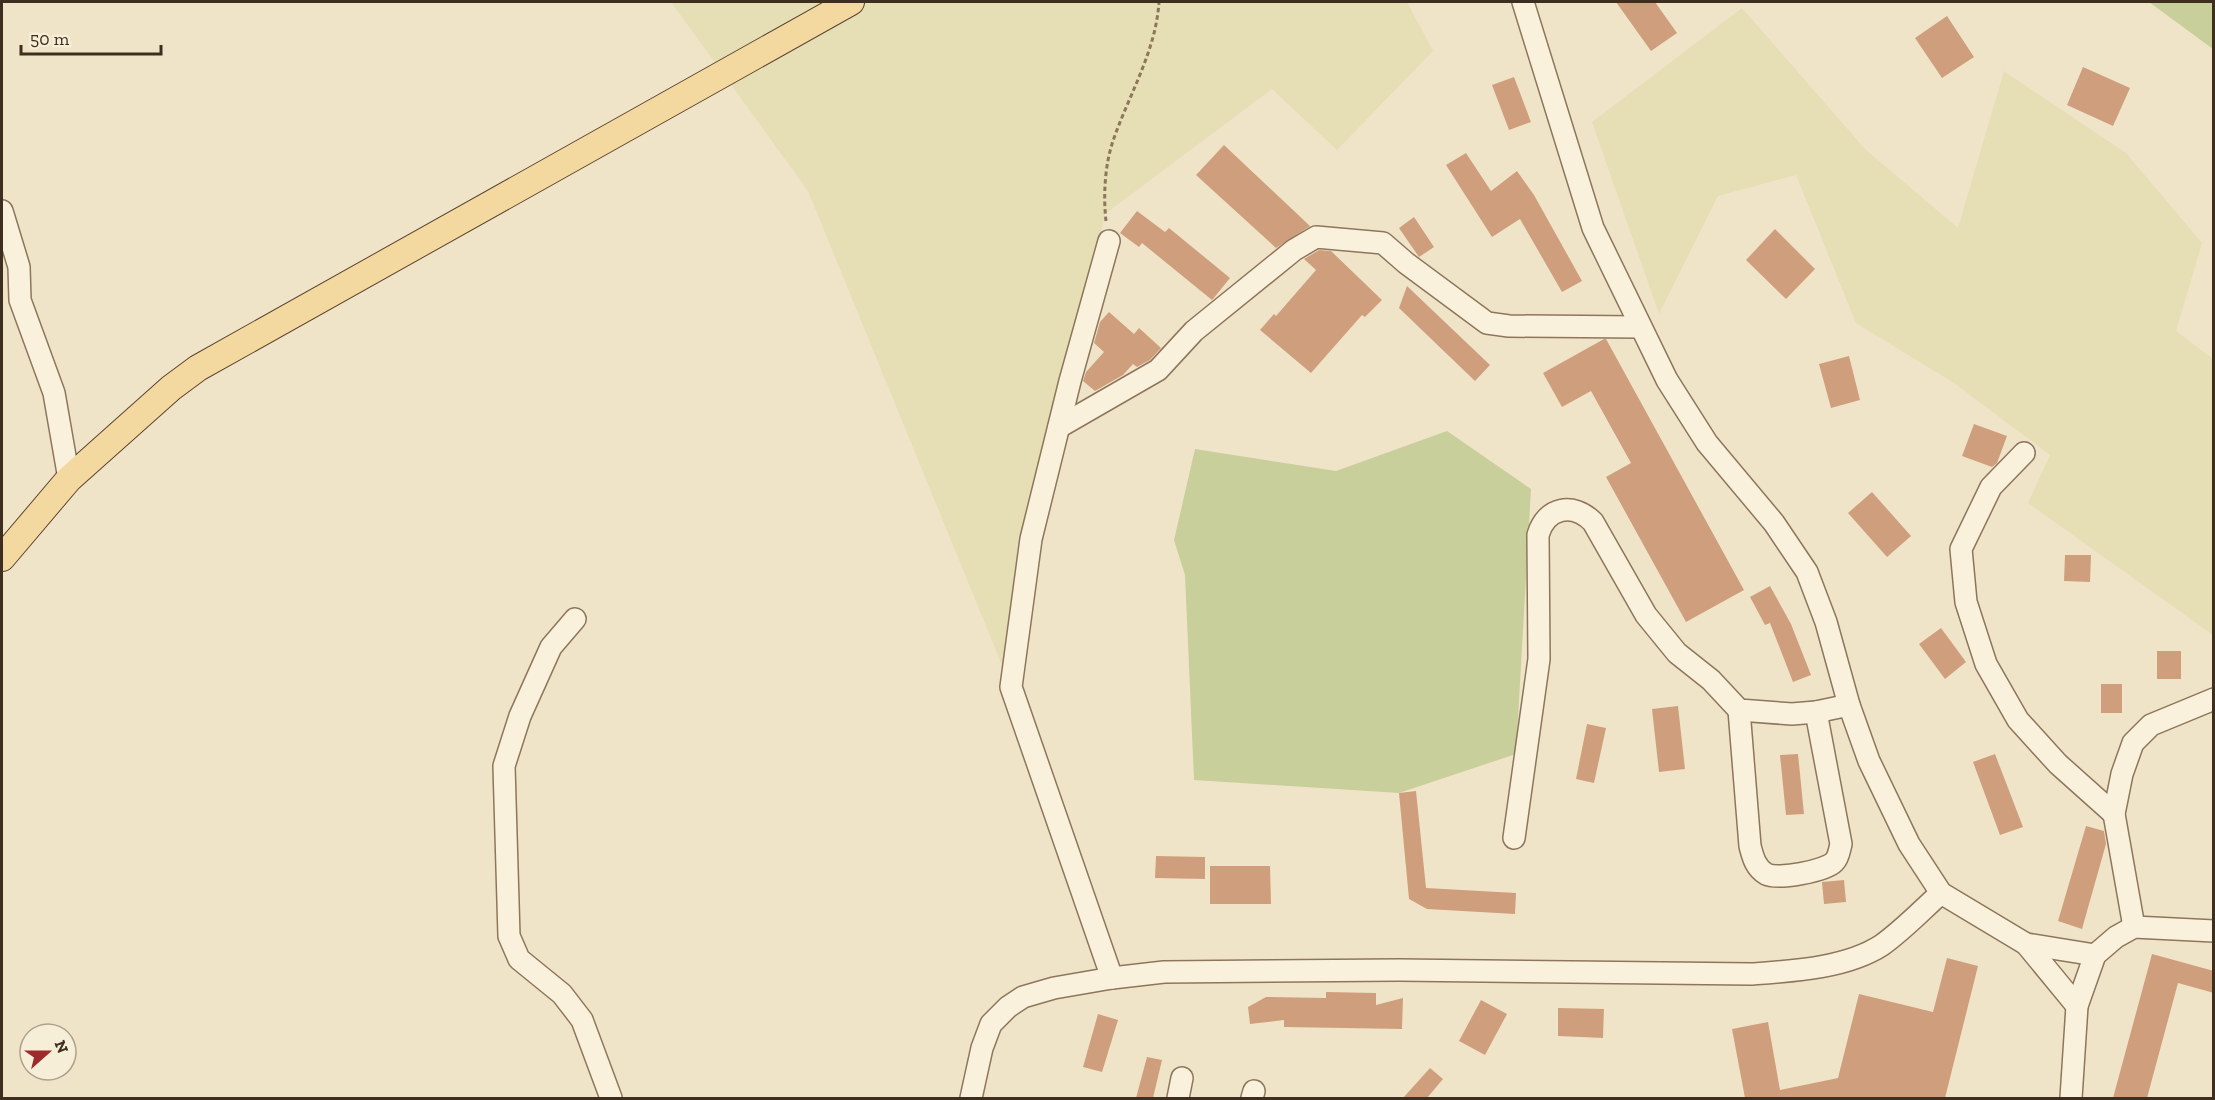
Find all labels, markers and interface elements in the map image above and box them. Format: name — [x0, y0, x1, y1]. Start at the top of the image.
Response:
scale bar — [21, 18, 160, 56]
text: 50 m — [30, 28, 70, 50]
north arrow — [18, 1022, 78, 1082]
text: N — [50, 1038, 73, 1056]

